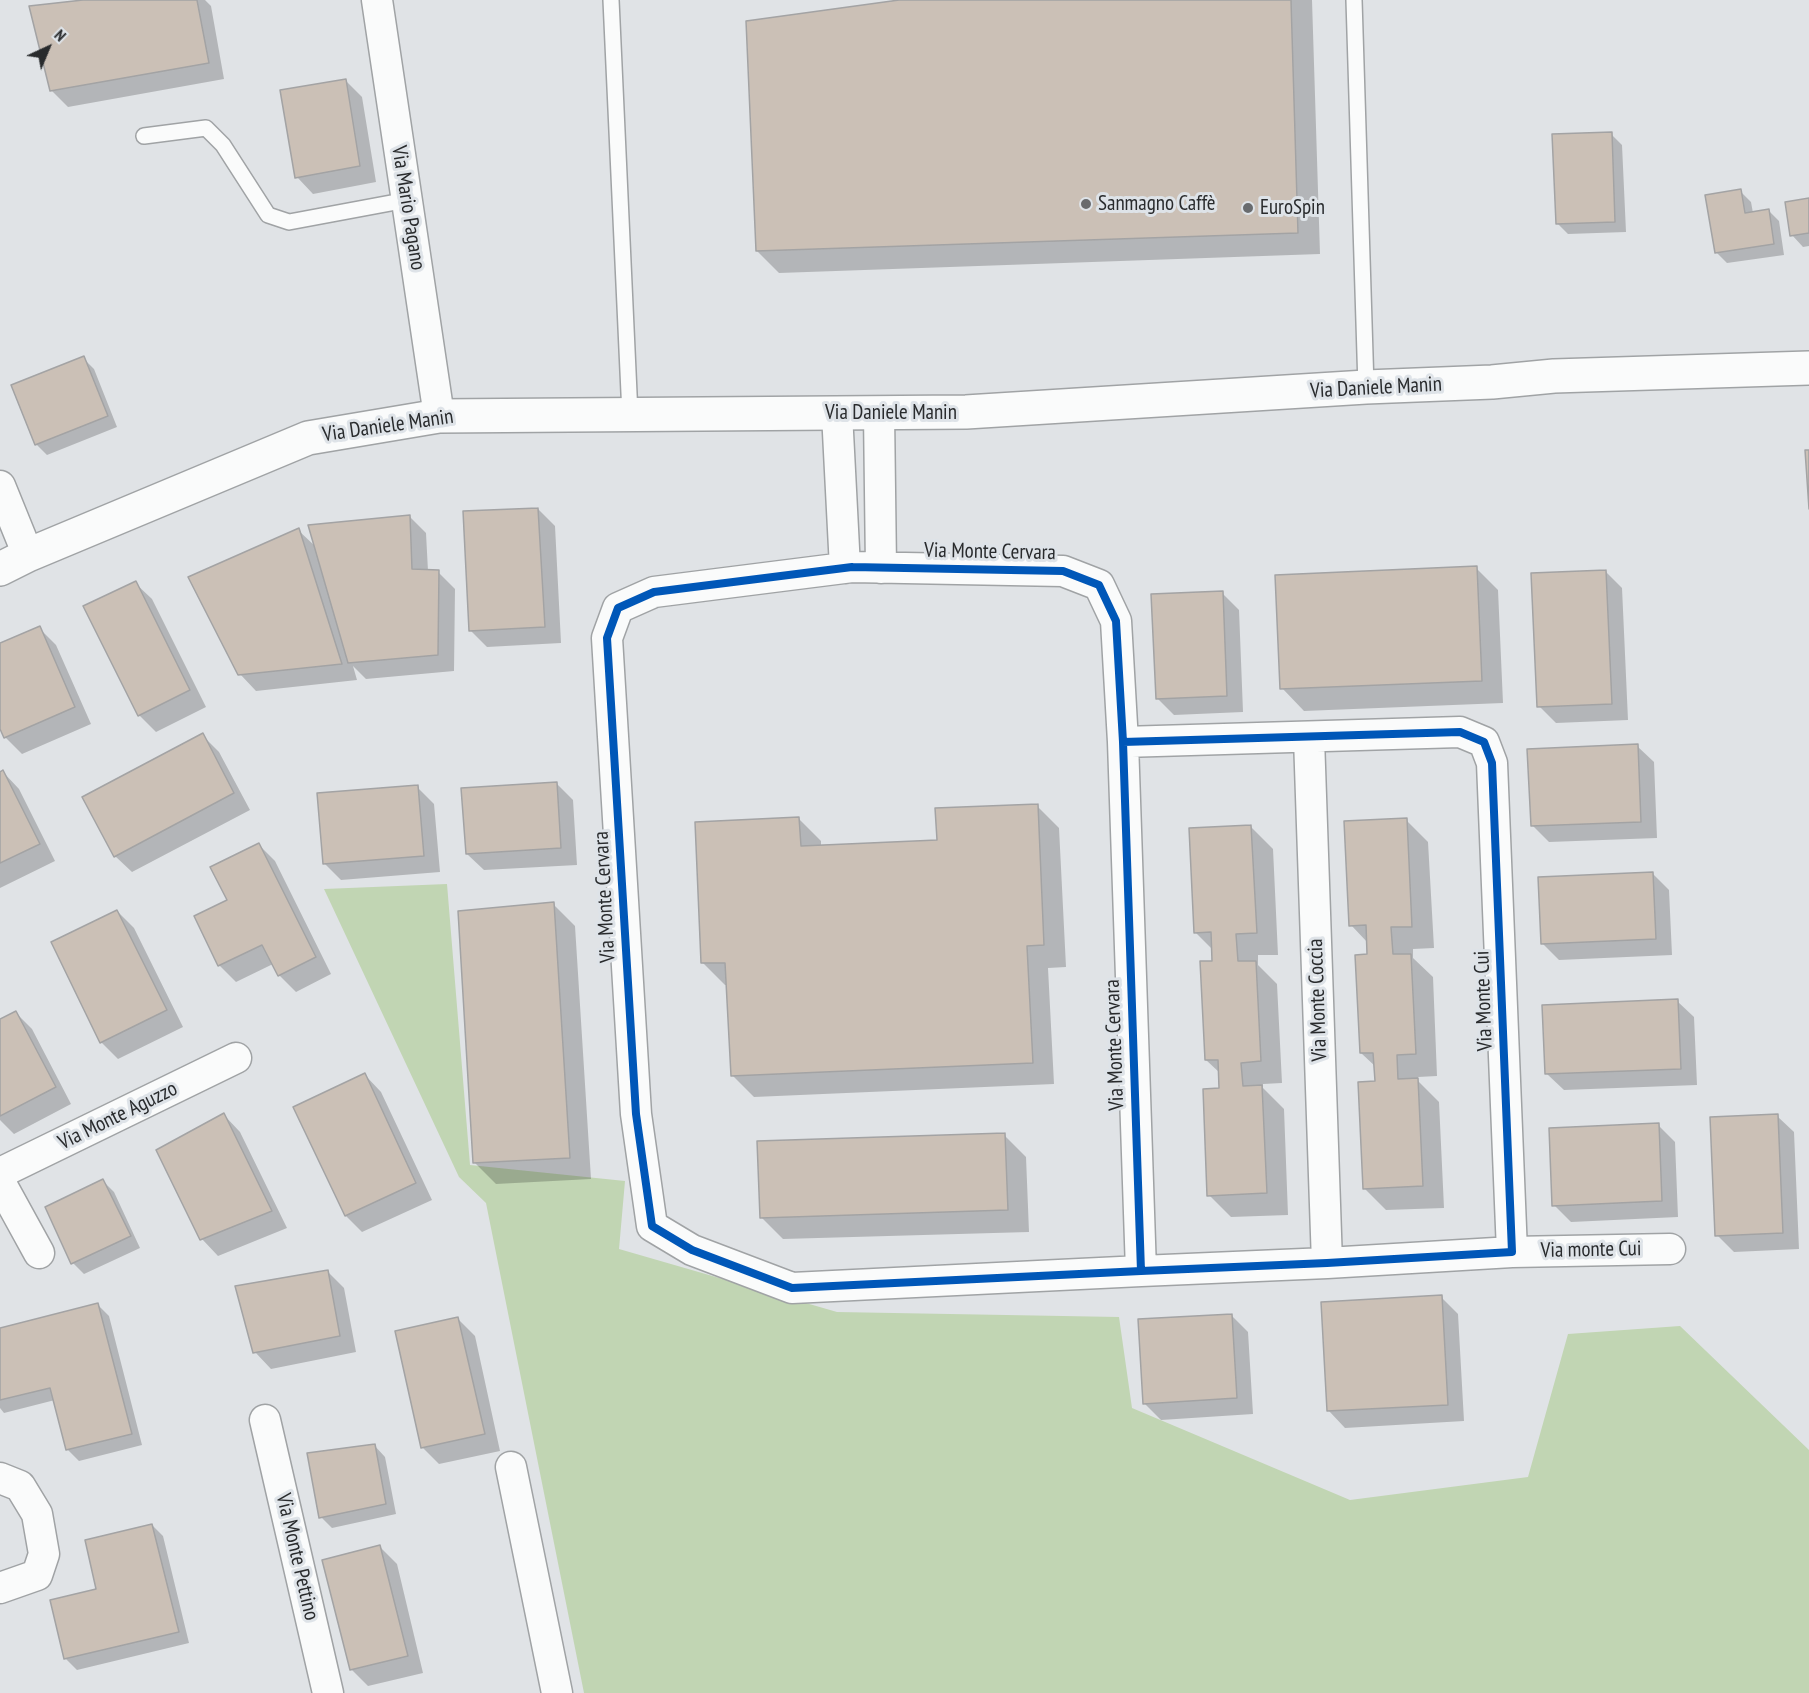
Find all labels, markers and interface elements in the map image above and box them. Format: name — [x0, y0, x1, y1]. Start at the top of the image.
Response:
north arrow — [18, 18, 78, 78]
text: N — [50, 25, 71, 45]
street label: Via Mario Pagano — [386, 144, 430, 272]
place label: Sanmagno Caffè — [1098, 191, 1216, 217]
place label: EuroSpin — [1260, 195, 1325, 221]
marker: Sanmagno Caffè — [1079, 197, 1093, 211]
marker: EuroSpin — [1241, 201, 1255, 215]
street label: Via Daniele Manin — [1310, 372, 1442, 404]
street label: Via Daniele Manin — [825, 400, 957, 426]
street label: Via Daniele Manin — [321, 404, 455, 448]
street label: Via Monte Cervara — [924, 538, 1056, 566]
street label: Via Monte Cervara — [589, 831, 621, 963]
street label: Via Monte Coccia — [1303, 938, 1333, 1062]
street label: Via Monte Cui — [1470, 950, 1498, 1052]
street label: Via Monte Cervara — [1100, 979, 1130, 1111]
street label: Via Monte Aguzzo — [54, 1076, 182, 1156]
street label: Via monte Cui — [1540, 1237, 1642, 1263]
street label: Via Monte Pettino — [270, 1491, 324, 1623]

